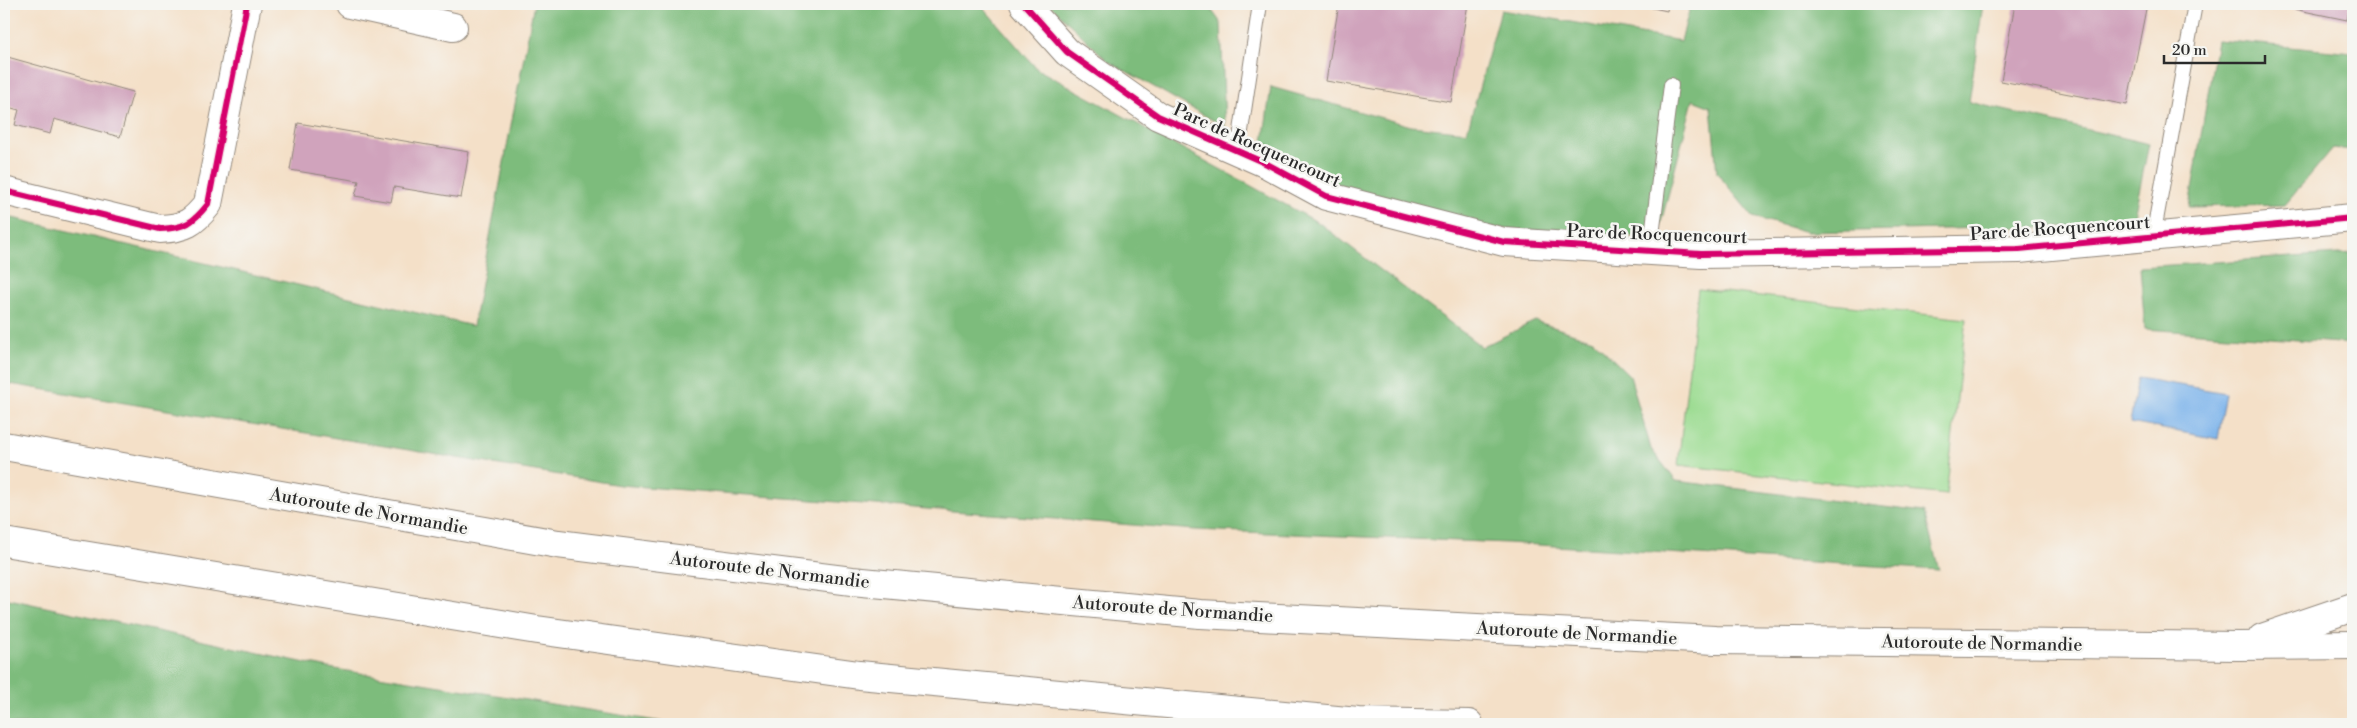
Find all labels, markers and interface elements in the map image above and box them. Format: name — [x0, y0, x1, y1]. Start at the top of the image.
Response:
scale bar — [2164, 32, 2266, 64]
text: 20 m — [2172, 41, 2207, 60]
street label: Parc de Rocquencourt — [1170, 98, 1345, 193]
street label: Parc de Rocquencourt — [1969, 211, 2152, 246]
street label: Parc de Rocquencourt — [1566, 220, 1748, 249]
street label: Autoroute de Normandie — [267, 483, 470, 540]
street label: Autoroute de Normandie — [668, 547, 871, 594]
street label: Autoroute de Normandie — [1071, 591, 1274, 628]
street label: Autoroute de Normandie — [1475, 617, 1678, 650]
street label: Autoroute de Normandie — [1880, 630, 2083, 657]

